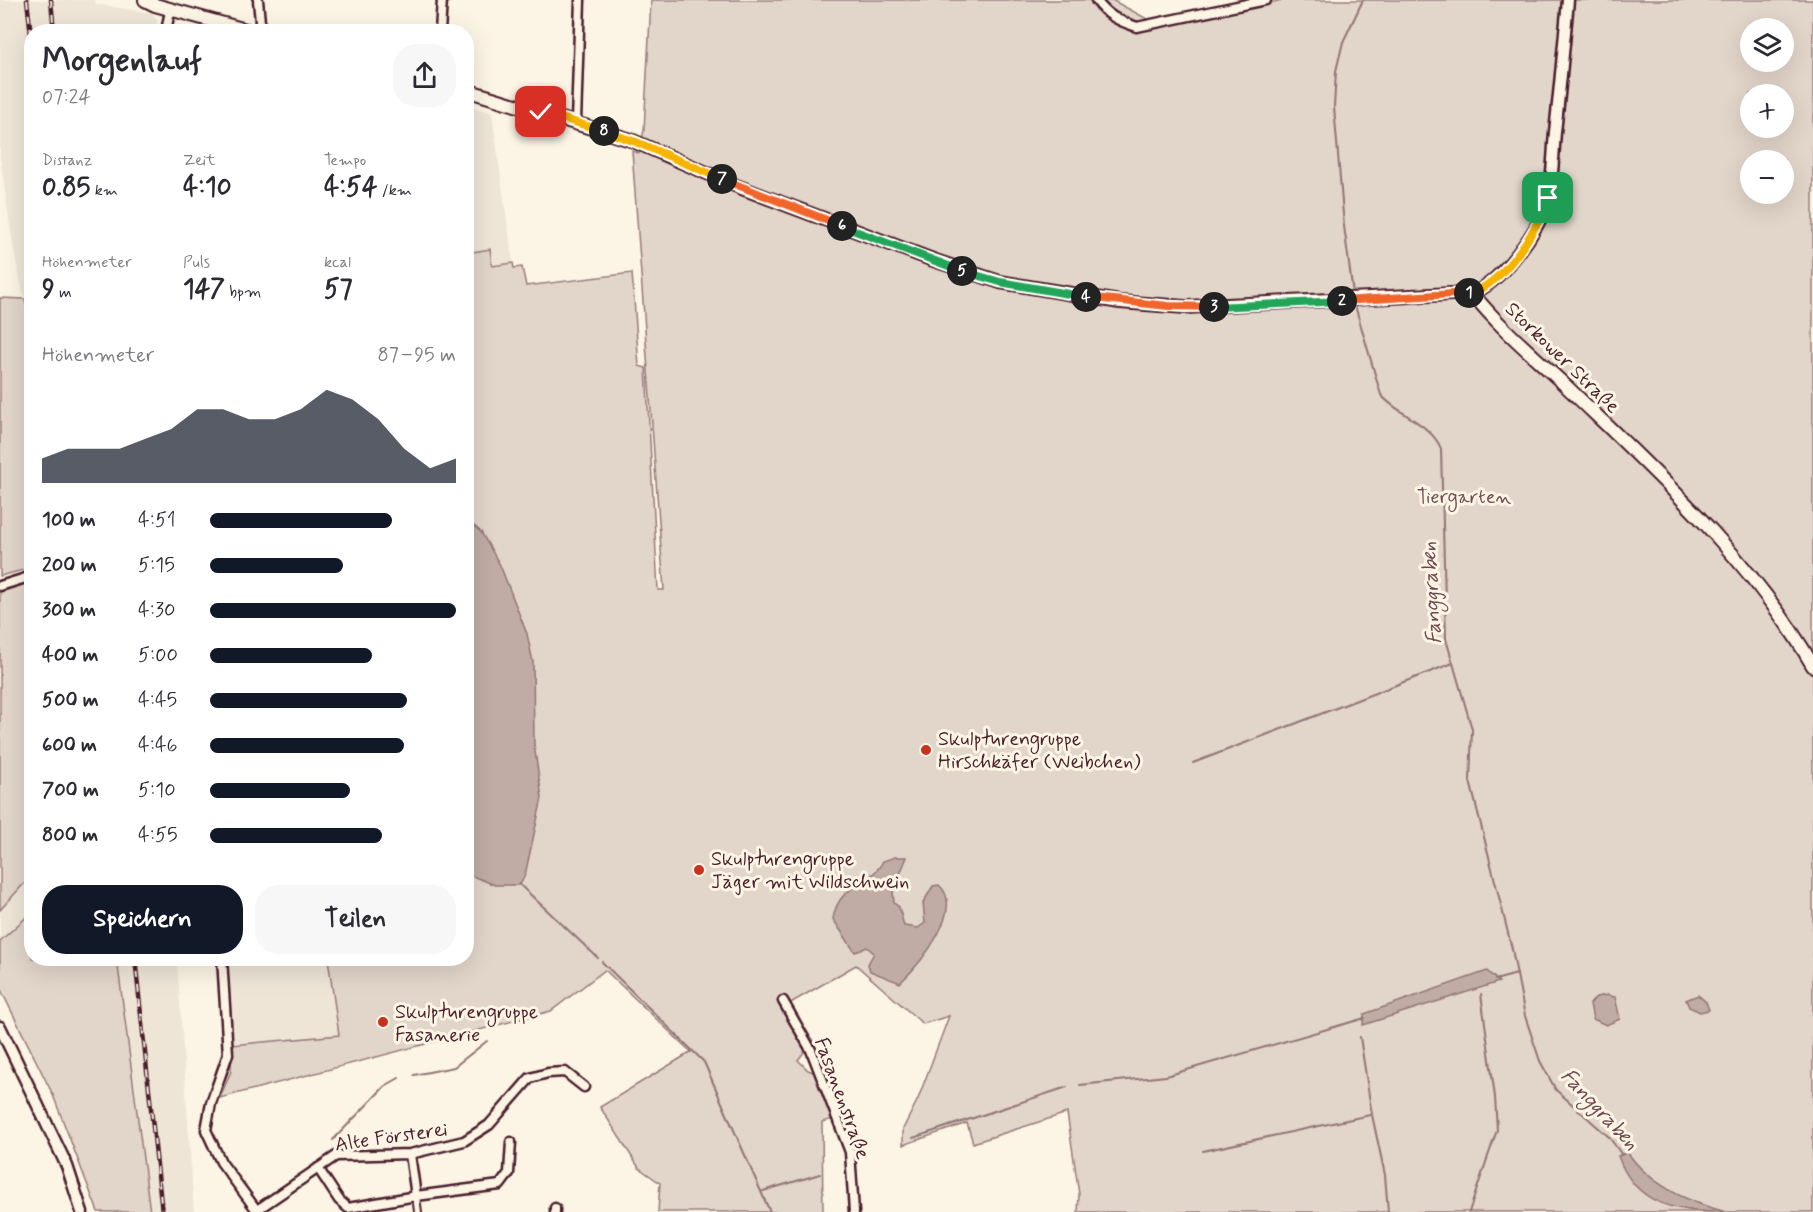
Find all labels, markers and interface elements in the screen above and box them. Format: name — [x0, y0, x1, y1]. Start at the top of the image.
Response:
map controls — [1740, 18, 1794, 204]
button: layers — [1740, 18, 1794, 72]
text: Morgenlauf — [42, 39, 202, 83]
button: share — [393, 44, 456, 107]
text: 07:24 — [42, 84, 91, 111]
button: + — [1740, 84, 1794, 138]
pin — [515, 86, 566, 137]
icon: check — [524, 95, 557, 128]
pin: 8 — [589, 116, 619, 146]
text: 8 — [599, 120, 609, 141]
text: Distanz — [42, 150, 92, 171]
text: Zeit — [183, 150, 216, 171]
text: Tempo — [324, 150, 366, 171]
button: − — [1740, 150, 1794, 204]
pin: 7 — [707, 164, 737, 194]
text: 7 — [717, 168, 727, 189]
text: 0.85 — [42, 171, 90, 205]
text: 4:10 — [183, 171, 232, 205]
text: 4:54 — [324, 171, 377, 205]
pin — [1522, 172, 1573, 223]
text: km — [90, 180, 118, 201]
text: /km — [377, 180, 412, 201]
icon: arrive — [1531, 181, 1564, 214]
pin: 6 — [827, 211, 857, 241]
text: 6 — [838, 215, 846, 236]
text: Höhenmeter — [42, 252, 132, 273]
text: Puls — [183, 252, 210, 273]
text: kcal — [324, 252, 351, 273]
pin: 5 — [947, 256, 977, 286]
text: 5 — [957, 260, 967, 281]
text: 9 — [42, 273, 55, 307]
text: 147 — [183, 273, 225, 307]
text: 57 — [324, 273, 353, 307]
pin: 1 — [1454, 278, 1484, 308]
text: m — [55, 282, 72, 303]
text: bpm — [225, 282, 261, 303]
pin: 4 — [1071, 282, 1101, 312]
text: 1 — [1465, 282, 1473, 303]
text: 4 — [1081, 286, 1091, 307]
pin: 2 — [1327, 286, 1357, 316]
text: 2 — [1338, 290, 1346, 311]
pin: 3 — [1199, 292, 1229, 322]
text: 3 — [1210, 296, 1218, 317]
street label: Storkower Straße — [1499, 296, 1625, 420]
text: Höhenmeter — [42, 342, 154, 369]
text: 87–95 m — [377, 342, 456, 369]
park label: Tiergarten — [1417, 484, 1512, 512]
text: 100 m — [42, 507, 96, 534]
text: 4:51 — [138, 507, 176, 534]
water label: Fanggraben — [1415, 541, 1451, 645]
text: 200 m — [42, 552, 97, 579]
text: 5:15 — [138, 552, 175, 579]
text: 300 m — [42, 597, 96, 624]
text: 4:30 — [138, 597, 175, 624]
text: 400 m — [42, 642, 98, 669]
text: 5:00 — [138, 642, 178, 669]
text: 500 m — [42, 687, 99, 714]
text: 4:45 — [138, 687, 177, 714]
place label: Skulpturengruppe Hirschkäfer (Weibchen) — [938, 726, 1141, 776]
text: 600 m — [42, 732, 97, 759]
text: 4:46 — [138, 732, 178, 759]
marker: Skulpturengruppe Hirschkäfer (Weibchen) — [919, 743, 933, 757]
text: 700 m — [42, 777, 99, 804]
text: 5:10 — [138, 777, 176, 804]
text: 800 m — [42, 822, 98, 849]
text: 4:55 — [138, 822, 178, 849]
place label: Skulpturengruppe Jäger mit Wildschwein — [711, 846, 909, 896]
marker: Skulpturengruppe Jäger mit Wildschwein — [692, 863, 706, 877]
button: Speichern — [42, 885, 243, 954]
button: Teilen — [255, 885, 456, 954]
place label: Skulpturengruppe Fasanerie — [395, 999, 538, 1049]
marker: Skulpturengruppe Fasanerie — [376, 1015, 390, 1029]
street label: Fasanenstraße — [807, 1034, 876, 1163]
water label: Fanggraben — [1553, 1063, 1644, 1158]
street label: Alte Försterei — [333, 1116, 449, 1159]

